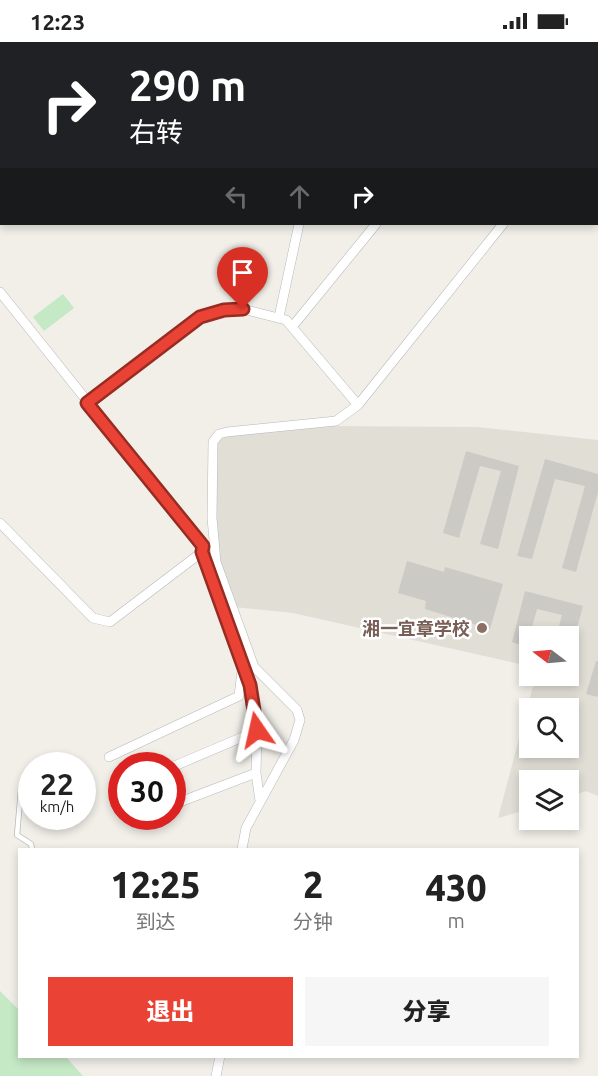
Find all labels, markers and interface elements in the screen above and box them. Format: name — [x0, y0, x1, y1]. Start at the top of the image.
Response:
text: 12:23 — [30, 9, 85, 34]
text: 290 m — [129, 62, 246, 109]
icon: right — [30, 66, 108, 144]
text: 右转 — [129, 117, 183, 147]
icon: left — [220, 180, 253, 213]
icon: ahead — [283, 180, 316, 213]
icon: right — [346, 180, 379, 213]
pin — [217, 247, 268, 309]
icon: arrive — [226, 256, 259, 289]
place label: 湘一宜章学校 — [362, 618, 470, 638]
marker: 湘一宜章学校 — [475, 621, 489, 635]
north arrow — [519, 626, 579, 686]
map controls — [519, 626, 579, 830]
position arrow — [225, 698, 289, 762]
button: search — [519, 698, 579, 758]
speed limit sign: 30 — [108, 752, 186, 830]
text: 22 — [40, 767, 74, 801]
button: layers — [519, 770, 579, 830]
text: km/h — [40, 798, 74, 815]
text: 12:25 — [111, 864, 201, 905]
text: 2 — [303, 864, 323, 905]
text: 430 — [426, 867, 487, 908]
text: m — [447, 909, 465, 932]
text: 到达 — [136, 910, 176, 933]
text: 分钟 — [293, 910, 333, 933]
button: 退出 — [48, 977, 293, 1046]
button: 分享 — [305, 977, 549, 1046]

